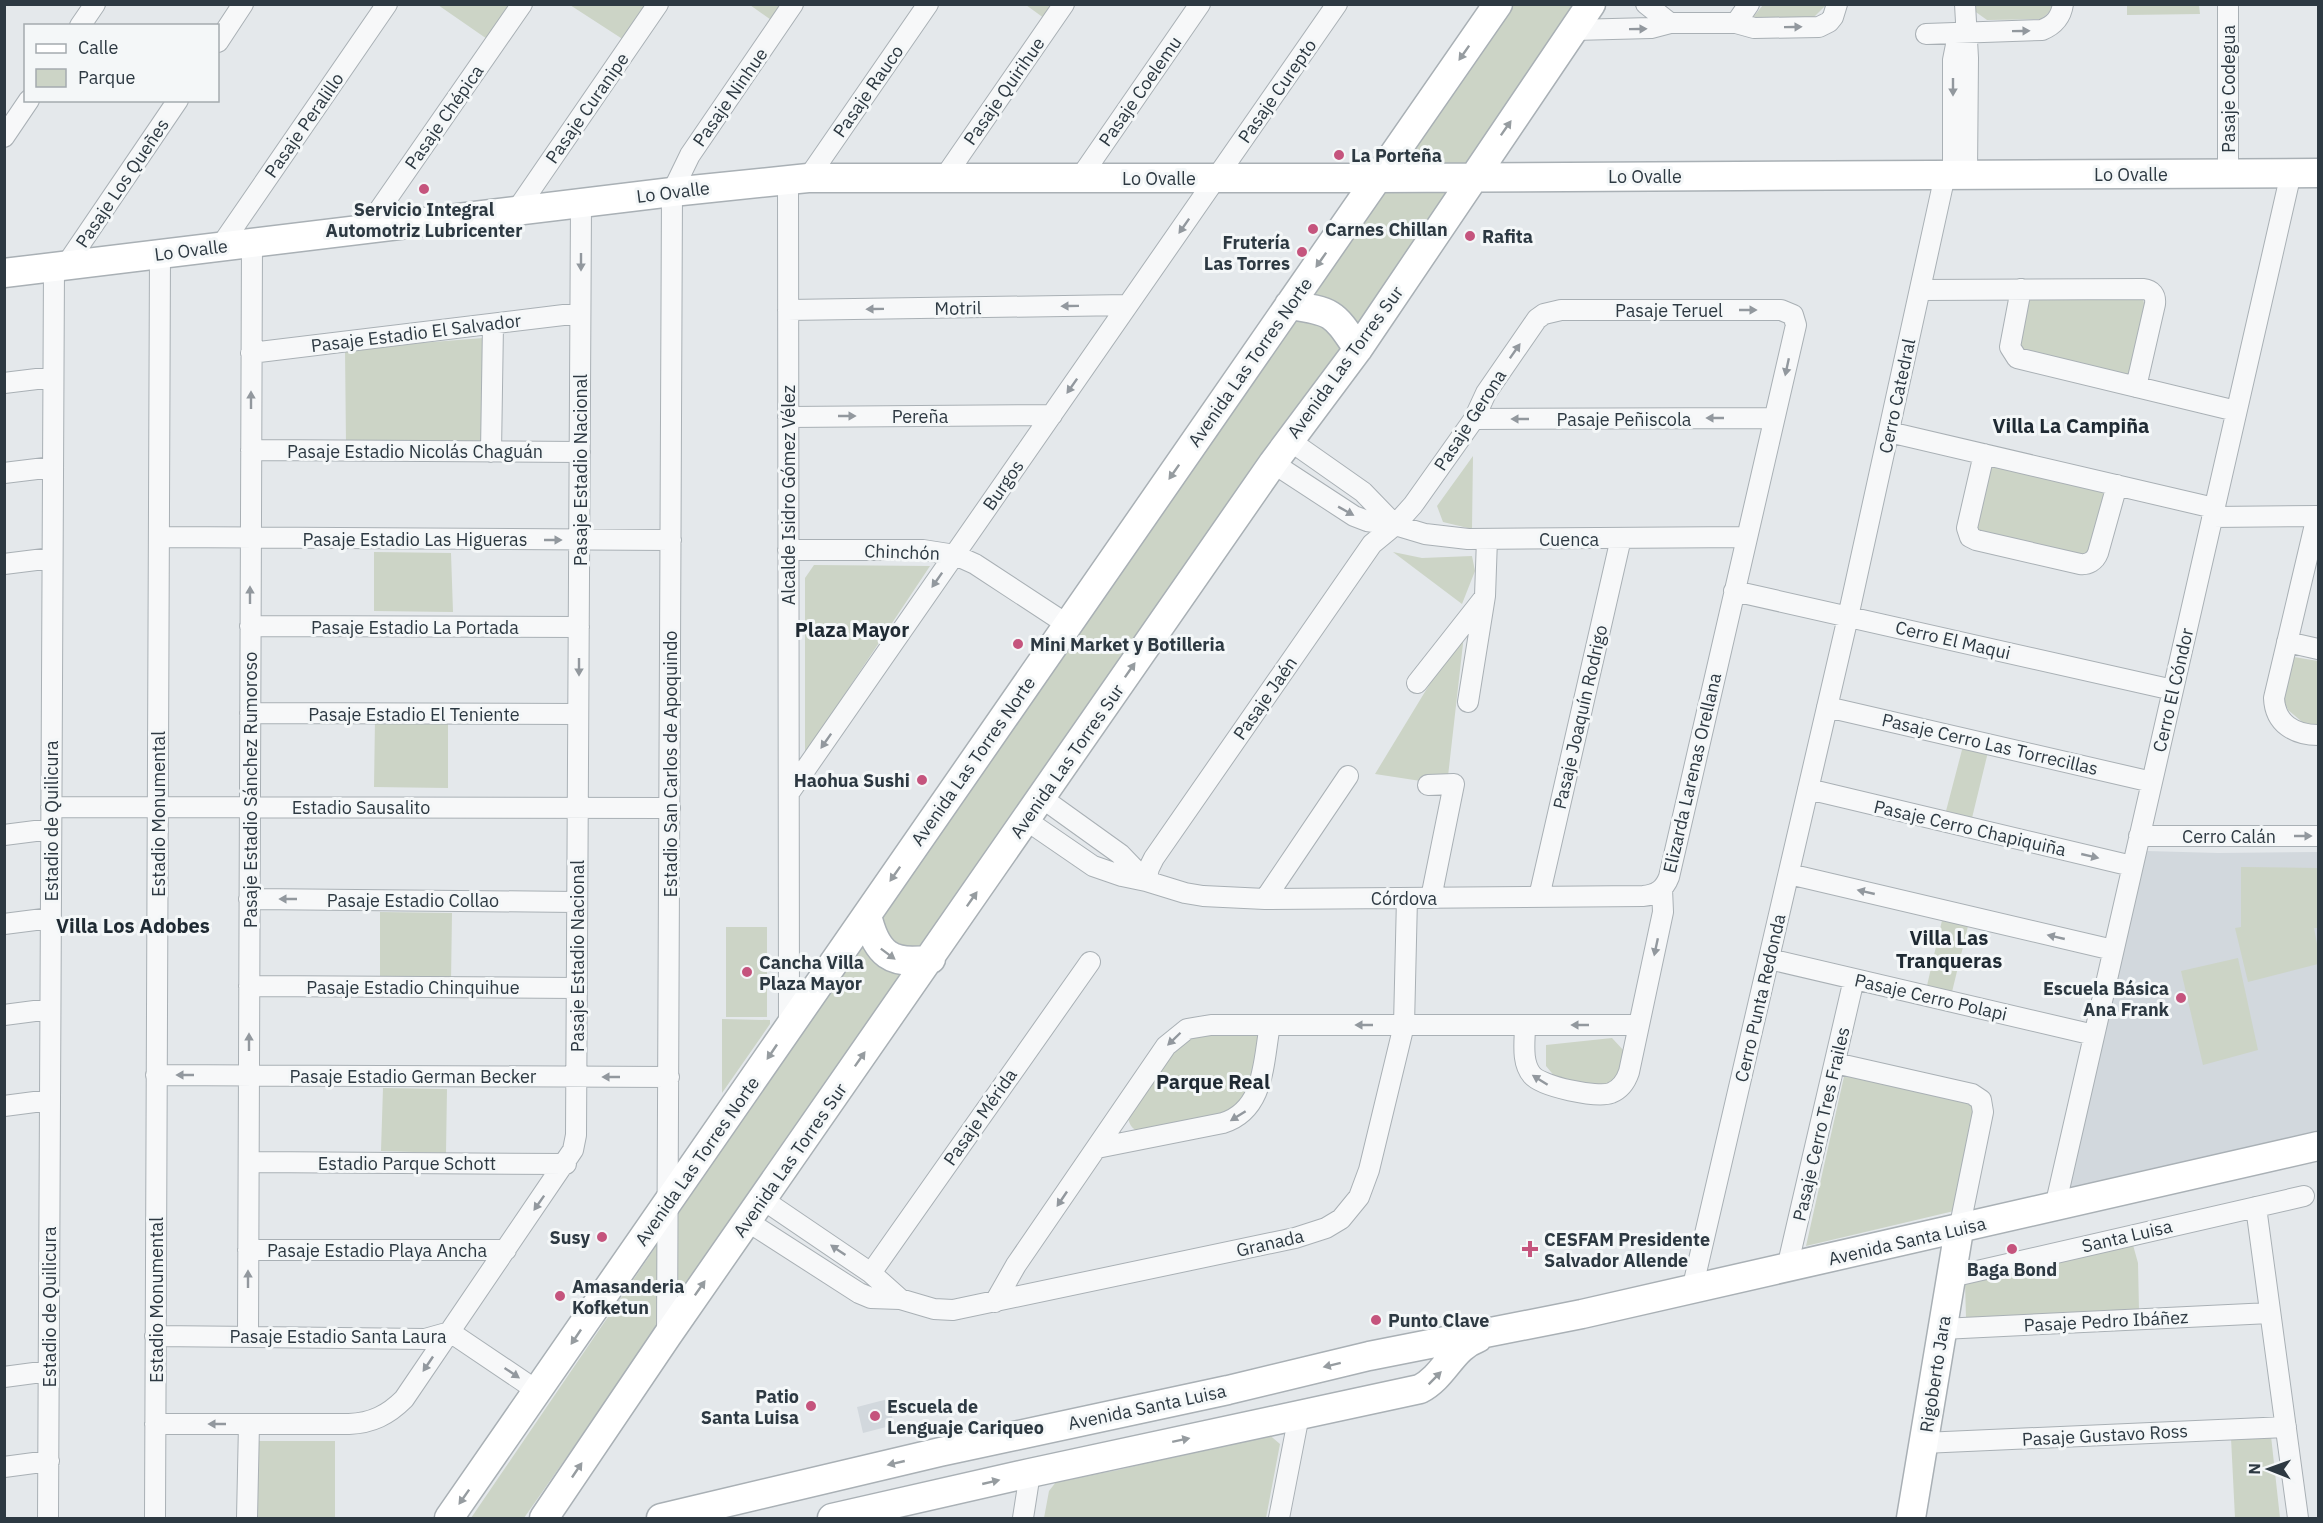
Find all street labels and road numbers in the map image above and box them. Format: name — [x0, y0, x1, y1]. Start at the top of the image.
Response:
street label: Pasaje Codegua — [2217, 25, 2240, 153]
street label: Pasaje Coelemu — [1094, 31, 1186, 151]
street label: Pasaje Quirihue — [958, 33, 1050, 149]
street label: Pasaje Curepto — [1233, 35, 1321, 147]
street label: Pasaje Rauco — [828, 40, 908, 142]
street label: Pasaje Ninhue — [688, 43, 773, 151]
street label: Pasaje Curanipe — [540, 48, 634, 168]
street label: Pasaje Chépica — [400, 60, 489, 174]
street label: Pasaje Peralillo — [259, 68, 349, 182]
street label: Pasaje Los Queñes — [70, 114, 174, 252]
street label: Lo Ovalle — [2094, 163, 2168, 186]
street label: Lo Ovalle — [1608, 165, 1682, 188]
street label: Lo Ovalle — [1122, 167, 1196, 190]
street label: Lo Ovalle — [635, 176, 711, 208]
street label: Lo Ovalle — [153, 234, 229, 266]
street label: Avenida Las Torres Norte — [1183, 273, 1317, 451]
street label: Avenida Las Torres Sur — [1282, 281, 1408, 443]
street label: Motril — [934, 296, 982, 320]
street label: Pasaje Teruel — [1615, 299, 1723, 322]
street label: Pasaje Estadio El Salvador — [310, 309, 523, 357]
street label: Cerro Catedral — [1874, 336, 1920, 456]
street label: Pasaje Gerona — [1429, 365, 1511, 475]
street label: Pasaje Estadio Nacional — [569, 374, 592, 566]
street label: Alcalde Isidro Gómez Vélez — [777, 385, 800, 605]
street label: Pereña — [892, 405, 949, 428]
street label: Pasaje Peñiscola — [1557, 408, 1692, 431]
street label: Pasaje Estadio Nicolás Chaguán — [287, 440, 543, 463]
street label: Burgos — [977, 455, 1029, 515]
street label: Pasaje Estadio Las Higueras — [303, 528, 527, 551]
street label: Cuenca — [1539, 528, 1599, 551]
street label: Chinchón — [864, 539, 940, 565]
street label: Pasaje Estadio La Portada — [311, 616, 519, 639]
street label: Cerro El Maqui — [1893, 616, 2013, 664]
street label: Pasaje Joaquín Rodrigo — [1548, 623, 1612, 811]
street label: Cerro El Cóndor — [2148, 625, 2199, 754]
street label: Estadio San Carlos de Apoquindo — [659, 631, 682, 897]
street label: Pasaje Estadio Sánchez Rumoroso — [239, 652, 262, 928]
street label: Pasaje Jaén — [1228, 652, 1302, 744]
street label: Elizarda Larenas Orellana — [1658, 670, 1726, 875]
street label: Avenida Las Torres Norte — [906, 672, 1040, 850]
street label: Avenida Las Torres Sur — [1005, 679, 1129, 843]
street label: Pasaje Estadio El Teniente — [308, 703, 520, 726]
street label: Pasaje Cerro Las Torrecillas — [1880, 708, 2100, 780]
street label: Estadio Monumental — [147, 731, 170, 897]
street label: Estadio de Quilicura — [40, 740, 63, 902]
street label: Pasaje Cerro Chapiquiña — [1872, 795, 2069, 861]
street label: Estadio Sausalito — [292, 796, 430, 819]
street label: Cerro Calán — [2182, 825, 2276, 848]
street label: Pasaje Estadio Nacional — [566, 860, 589, 1052]
street label: Córdova — [1371, 887, 1438, 910]
street label: Pasaje Estadio Collao — [327, 889, 499, 912]
street label: Cerro Punta Redonda — [1729, 911, 1791, 1084]
street label: Pasaje Cerro Polapi — [1852, 968, 2010, 1026]
street label: Pasaje Estadio Chinquihue — [306, 976, 520, 999]
street label: Pasaje Cerro Tres Frailes — [1787, 1025, 1855, 1223]
street label: Pasaje Mérida — [938, 1064, 1022, 1170]
street label: Pasaje Estadio German Becker — [290, 1065, 537, 1088]
street label: Avenida Las Torres Norte — [630, 1072, 764, 1250]
street label: Avenida Las Torres Sur — [728, 1078, 852, 1242]
street label: Estadio Parque Schott — [318, 1152, 496, 1175]
street label: Avenida Santa Luisa — [1826, 1212, 1988, 1270]
street label: Santa Luisa — [2079, 1214, 2175, 1258]
street label: Estadio Monumental — [145, 1217, 168, 1383]
street label: Granada — [1234, 1224, 1306, 1262]
street label: Estadio de Quilicura — [38, 1226, 61, 1388]
street label: Pasaje Estadio Playa Ancha — [267, 1239, 488, 1262]
street label: Pasaje Pedro Ibáñez — [2023, 1305, 2189, 1337]
street label: Rigoberto Jara — [1914, 1314, 1956, 1434]
street label: Pasaje Estadio Santa Laura — [229, 1325, 447, 1348]
street label: Avenida Santa Luisa — [1066, 1379, 1229, 1435]
street label: Pasaje Gustavo Ross — [2021, 1419, 2189, 1451]

